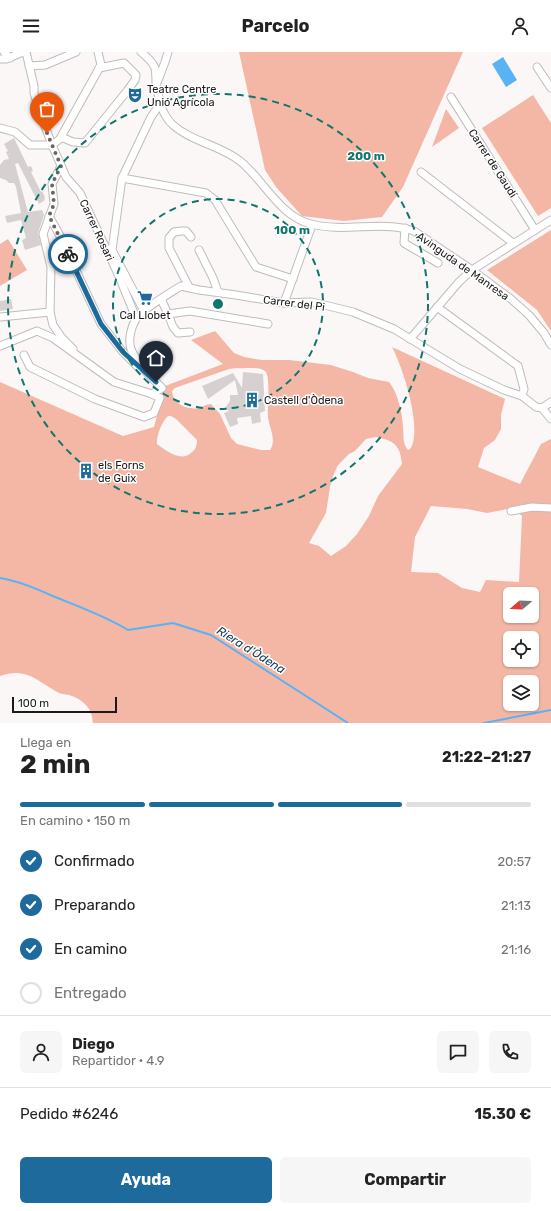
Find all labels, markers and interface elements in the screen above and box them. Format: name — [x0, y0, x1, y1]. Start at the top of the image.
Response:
icon: menu — [20, 15, 42, 37]
text: Parcelo — [241, 15, 310, 37]
icon: person — [509, 15, 531, 37]
place label: Teatre Centre Unió Agrícola — [147, 83, 216, 109]
theatre icon: Teatre Centre Unió Agrícola — [126, 86, 144, 104]
pin — [30, 92, 64, 133]
icon: bag — [36, 98, 58, 120]
street label: Carrer de Gaudí — [466, 127, 520, 201]
text: 200 m — [347, 149, 385, 163]
street label: Carrer Rosari — [77, 197, 116, 263]
text: 100 m — [274, 223, 310, 237]
street label: Avinguda de Manresa — [414, 230, 511, 303]
courier — [48, 234, 88, 274]
icon: bike — [57, 243, 79, 265]
supermarket icon: Cal Llobet — [136, 289, 154, 307]
street label: Carrer del Pi — [262, 293, 326, 314]
centre of rings — [211, 297, 225, 311]
place label: Cal Llobet — [120, 309, 171, 322]
pin — [139, 341, 173, 382]
icon: home — [145, 347, 167, 369]
building icon: Castell d'Òdena — [243, 391, 261, 409]
place label: Castell d'Òdena — [264, 394, 343, 407]
place label: els Forns de Guix — [98, 459, 145, 485]
building icon: els Forns de Guix — [77, 462, 95, 480]
north arrow — [503, 587, 539, 623]
map controls — [503, 587, 539, 711]
water label: Riera d'Òdena — [214, 623, 288, 677]
button: locate — [503, 631, 539, 667]
button: layers — [503, 675, 539, 711]
scale bar — [12, 695, 117, 714]
text: 100 m — [18, 697, 49, 710]
text: Llega en — [20, 735, 71, 750]
text: 21:22–21:27 — [442, 748, 531, 766]
text: 2 min — [20, 749, 90, 780]
text: En camino · 150 m — [20, 813, 130, 828]
icon: check — [20, 850, 42, 872]
text: Confirmado — [54, 852, 135, 870]
text: 20:57 — [497, 854, 531, 869]
icon: check — [20, 894, 42, 916]
text: Preparando — [54, 896, 135, 914]
text: 21:13 — [501, 898, 531, 913]
icon: check — [20, 938, 42, 960]
text: En camino — [54, 940, 127, 958]
text: 21:16 — [501, 942, 531, 957]
text: Entregado — [54, 984, 127, 1002]
button: person — [20, 1031, 62, 1073]
button: chat — [437, 1031, 479, 1073]
button: phone — [489, 1031, 531, 1073]
text: Diego — [72, 1035, 115, 1053]
text: Repartidor · 4.9 — [72, 1053, 165, 1068]
text: Pedido #6246 — [20, 1105, 118, 1123]
text: 15.30 € — [475, 1105, 531, 1123]
button: Ayuda — [20, 1157, 272, 1203]
button: Compartir — [280, 1157, 531, 1203]

